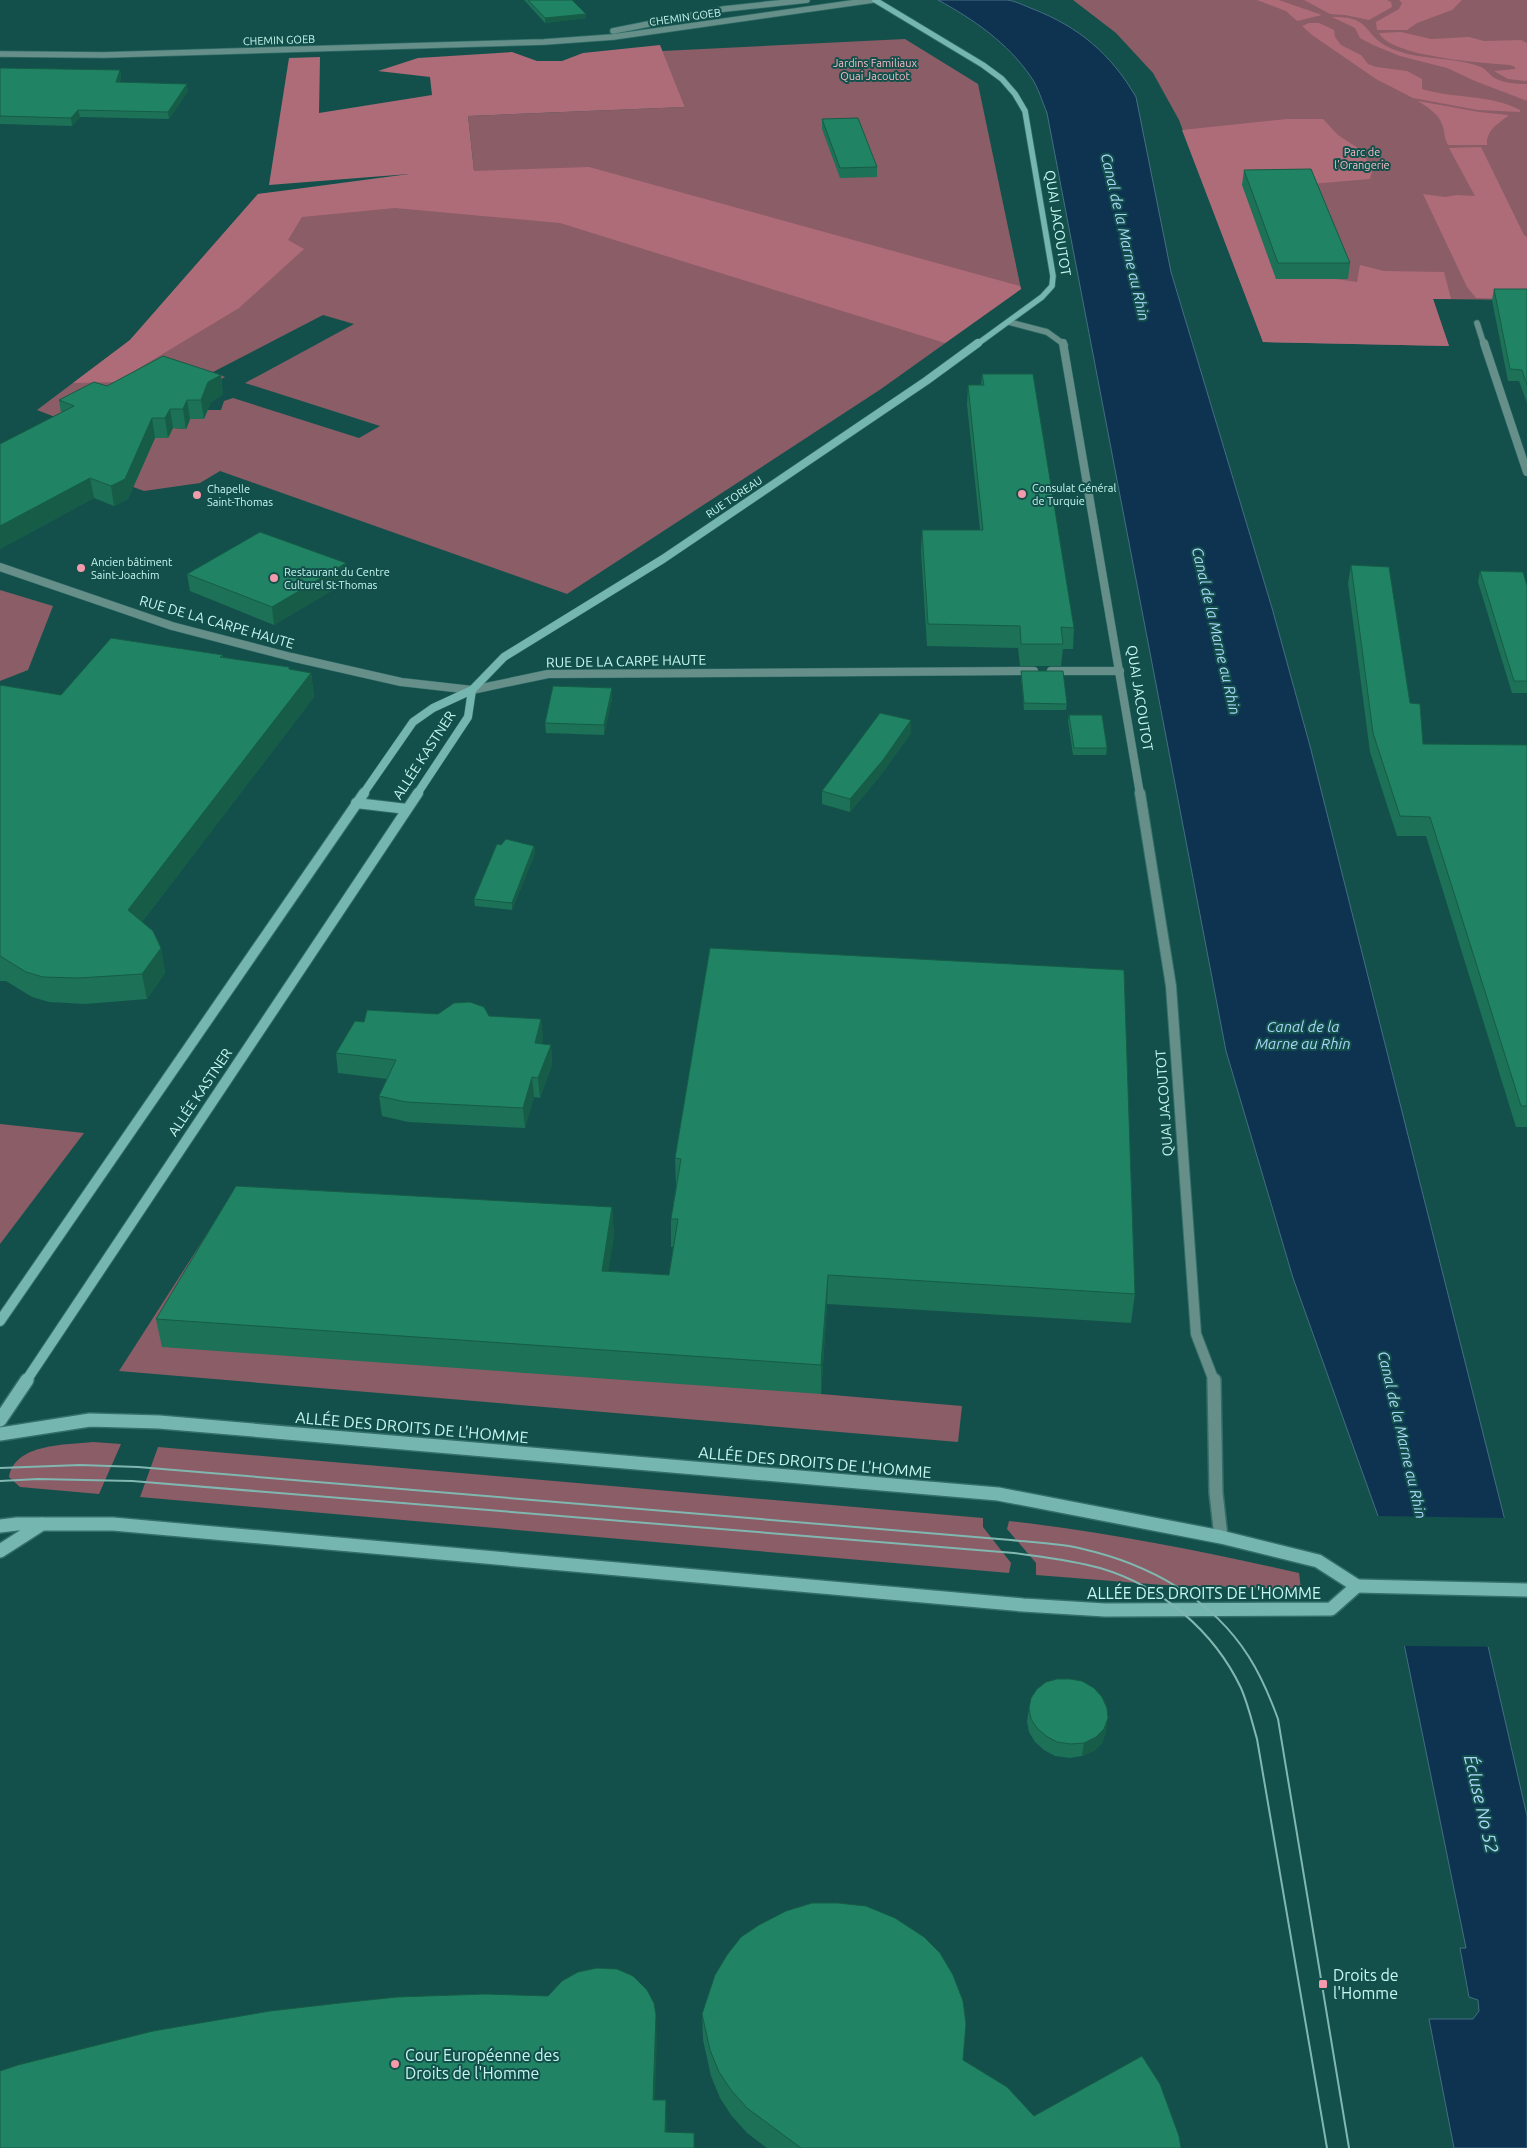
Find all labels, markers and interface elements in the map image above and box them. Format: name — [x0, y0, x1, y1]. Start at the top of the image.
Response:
street label: CHEMIN GOEB — [648, 6, 722, 28]
street label: CHEMIN GOEB — [243, 33, 315, 47]
park label: Jardins Familiaux Quai Jacoutot — [833, 57, 918, 82]
park label: Parc de l'Orangerie — [1334, 146, 1390, 171]
water label: Canal de la Marne au Rhin — [1098, 151, 1153, 322]
street label: QUAI JACOUTOT — [1042, 169, 1074, 277]
street label: RUE TOREAU — [704, 474, 764, 520]
place label: Consulat Général de Turquie — [1032, 482, 1116, 507]
place label: Chapelle Saint-Thomas — [207, 483, 273, 508]
marker: Consulat Général de Turquie — [1016, 488, 1028, 500]
marker: Chapelle Saint-Thomas — [191, 489, 203, 501]
water label: Canal de la Marne au Rhin — [1189, 545, 1244, 716]
place label: Ancien bâtiment Saint-Joachim — [91, 556, 173, 581]
marker: Ancien bâtiment Saint-Joachim — [75, 562, 87, 574]
place label: Restaurant du Centre Culturel St-Thomas — [284, 566, 390, 591]
marker: Restaurant du Centre Culturel St-Thomas — [268, 572, 280, 584]
street label: RUE DE LA CARPE HAUTE — [138, 592, 296, 652]
street label: QUAI JACOUTOT — [1124, 644, 1156, 752]
street label: RUE DE LA CARPE HAUTE — [546, 652, 706, 670]
street label: ALLÉE KASTNER — [389, 707, 459, 802]
water label: Canal de la Marne au Rhin — [1255, 1018, 1351, 1052]
street label: ALLÉE KASTNER — [164, 1044, 235, 1139]
street label: QUAI JACOUTOT — [1152, 1049, 1176, 1157]
water label: Canal de la Marne au Rhin — [1375, 1349, 1430, 1520]
street label: ALLÉE DES DROITS DE L'HOMME — [295, 1406, 529, 1446]
street label: ALLÉE DES DROITS DE L'HOMME — [698, 1441, 932, 1481]
street label: ALLÉE DES DROITS DE L'HOMME — [1087, 1582, 1321, 1602]
water label: Écluse No 52 — [1461, 1752, 1504, 1855]
place label: Droits de l'Homme — [1333, 1966, 1399, 2002]
marker: Droits de l'Homme — [1317, 1978, 1329, 1990]
place label: Cour Européenne des Droits de l'Homme — [405, 2046, 559, 2082]
marker: Cour Européenne des Droits de l'Homme — [389, 2058, 401, 2070]

